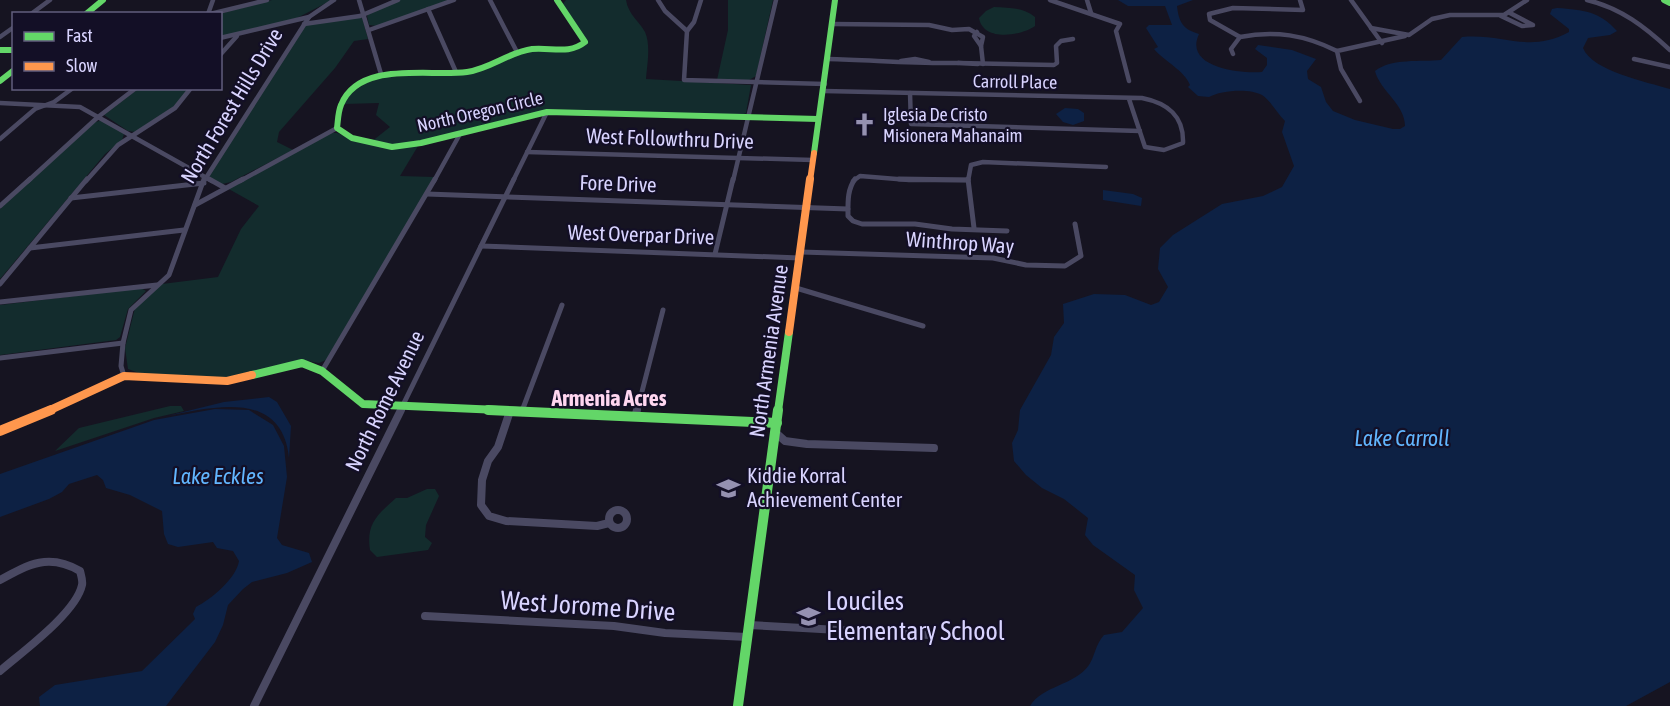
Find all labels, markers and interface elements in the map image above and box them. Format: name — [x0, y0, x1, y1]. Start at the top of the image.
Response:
legend — [12, 12, 222, 90]
street label: North Forest Hills Drive — [175, 24, 287, 187]
text: Fast — [66, 25, 93, 46]
text: Slow — [66, 55, 97, 76]
street label: Carroll Place — [973, 70, 1057, 93]
street label: North Oregon Circle — [415, 87, 545, 136]
place label: Iglesia De Cristo Misionera Mahanaim — [883, 104, 1023, 146]
church icon: Iglesia De Cristo Misionera Mahanaim — [852, 112, 878, 138]
street label: West Followthru Drive — [586, 123, 754, 153]
street label: Fore Drive — [579, 170, 657, 196]
street label: West Overpar Drive — [567, 219, 715, 249]
street label: Winthrop Way — [905, 226, 1015, 258]
street label: North Armenia Avenue — [744, 263, 792, 439]
street label: North Rome Avenue — [340, 326, 429, 475]
district label: Armenia Acres — [550, 385, 667, 411]
water label: Lake Carroll — [1354, 425, 1450, 451]
water label: Lake Eckles — [172, 463, 264, 489]
place label: Kiddie Korral Achievement Center — [747, 463, 903, 511]
school or university icon: Kiddie Korral Achievement Center — [716, 475, 742, 501]
street label: West Jorome Drive — [500, 585, 676, 627]
place label: Louciles Elementary School — [826, 586, 1005, 646]
school or university icon: Louciles Elementary School — [795, 603, 821, 629]

